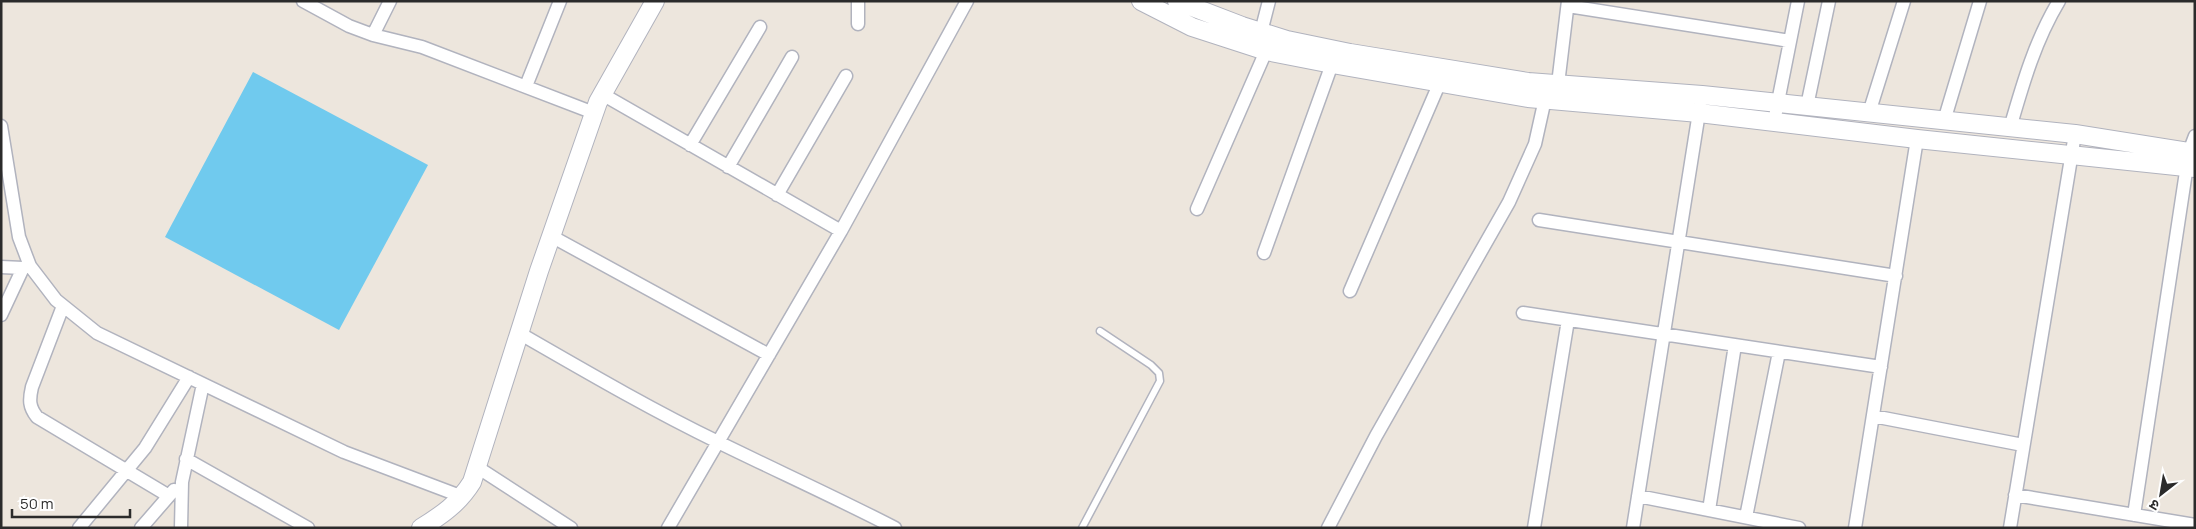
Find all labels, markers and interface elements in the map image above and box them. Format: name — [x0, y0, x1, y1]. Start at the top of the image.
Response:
north arrow — [2136, 469, 2186, 519]
scale bar — [12, 486, 130, 518]
text: 50 m — [20, 493, 54, 514]
text: उ — [2145, 495, 2162, 516]

